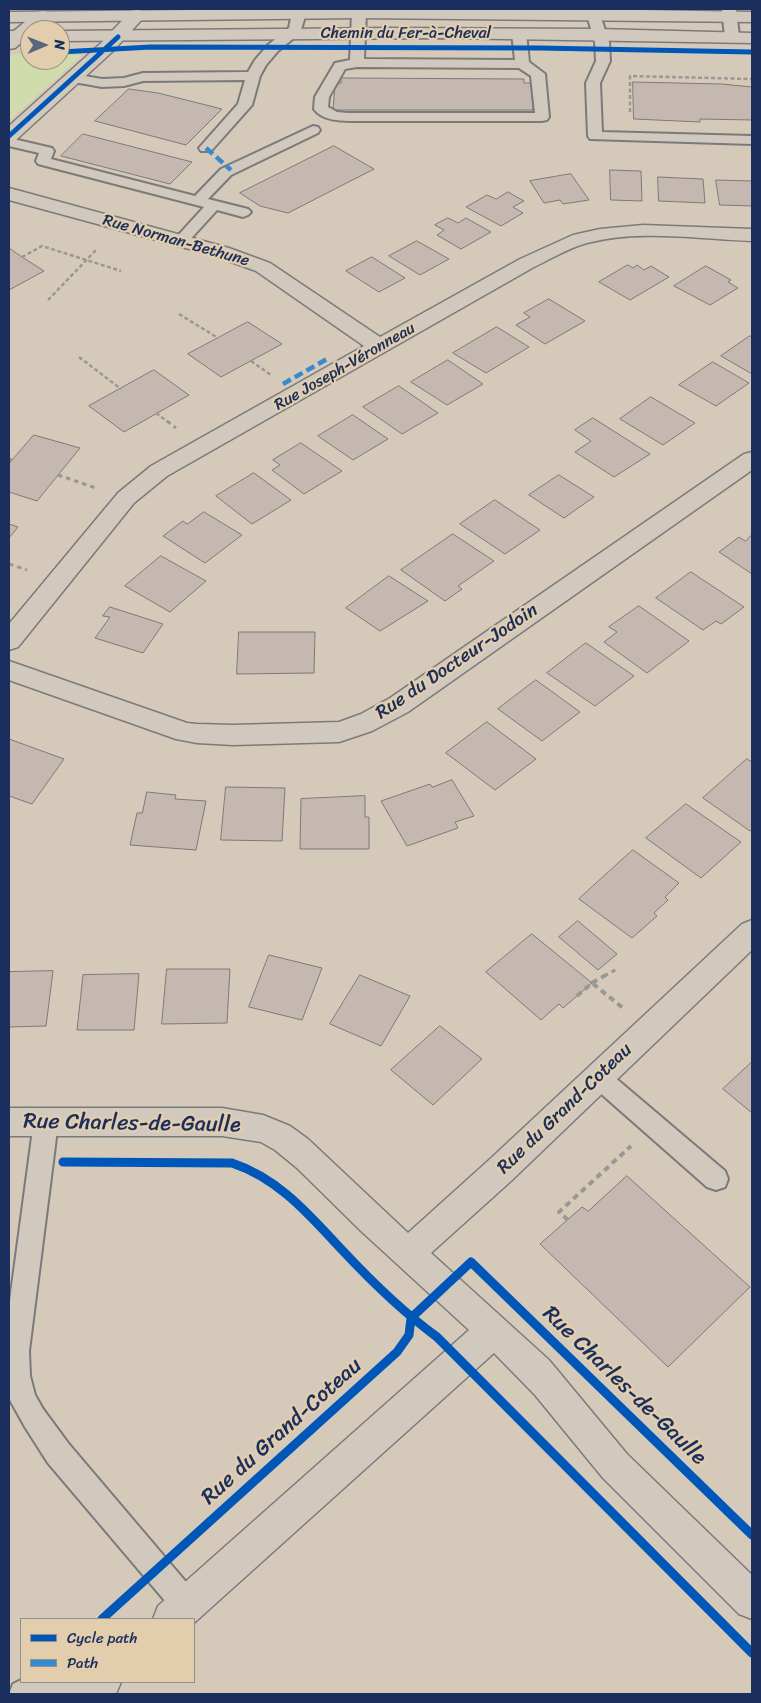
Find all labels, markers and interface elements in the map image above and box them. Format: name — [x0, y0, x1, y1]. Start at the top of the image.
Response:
north arrow — [20, 20, 70, 70]
street label: Chemin du Fer-à-Cheval — [321, 24, 491, 44]
text: N — [47, 40, 72, 50]
street label: Rue Norman-Bethune — [101, 211, 251, 271]
street label: Rue Joseph-Véronneau — [271, 319, 419, 415]
street label: Rue du Docteur-Jodoin — [372, 599, 542, 725]
street label: Rue du Grand-Coteau — [493, 1039, 637, 1179]
street label: Rue Charles-de-Gaulle — [23, 1109, 241, 1139]
street label: Rue Charles-de-Gaulle — [537, 1301, 711, 1471]
street label: Rue du Grand-Coteau — [196, 1353, 368, 1511]
legend — [20, 1618, 195, 1683]
text: Cycle path — [67, 1625, 137, 1651]
text: Path — [67, 1650, 98, 1676]

